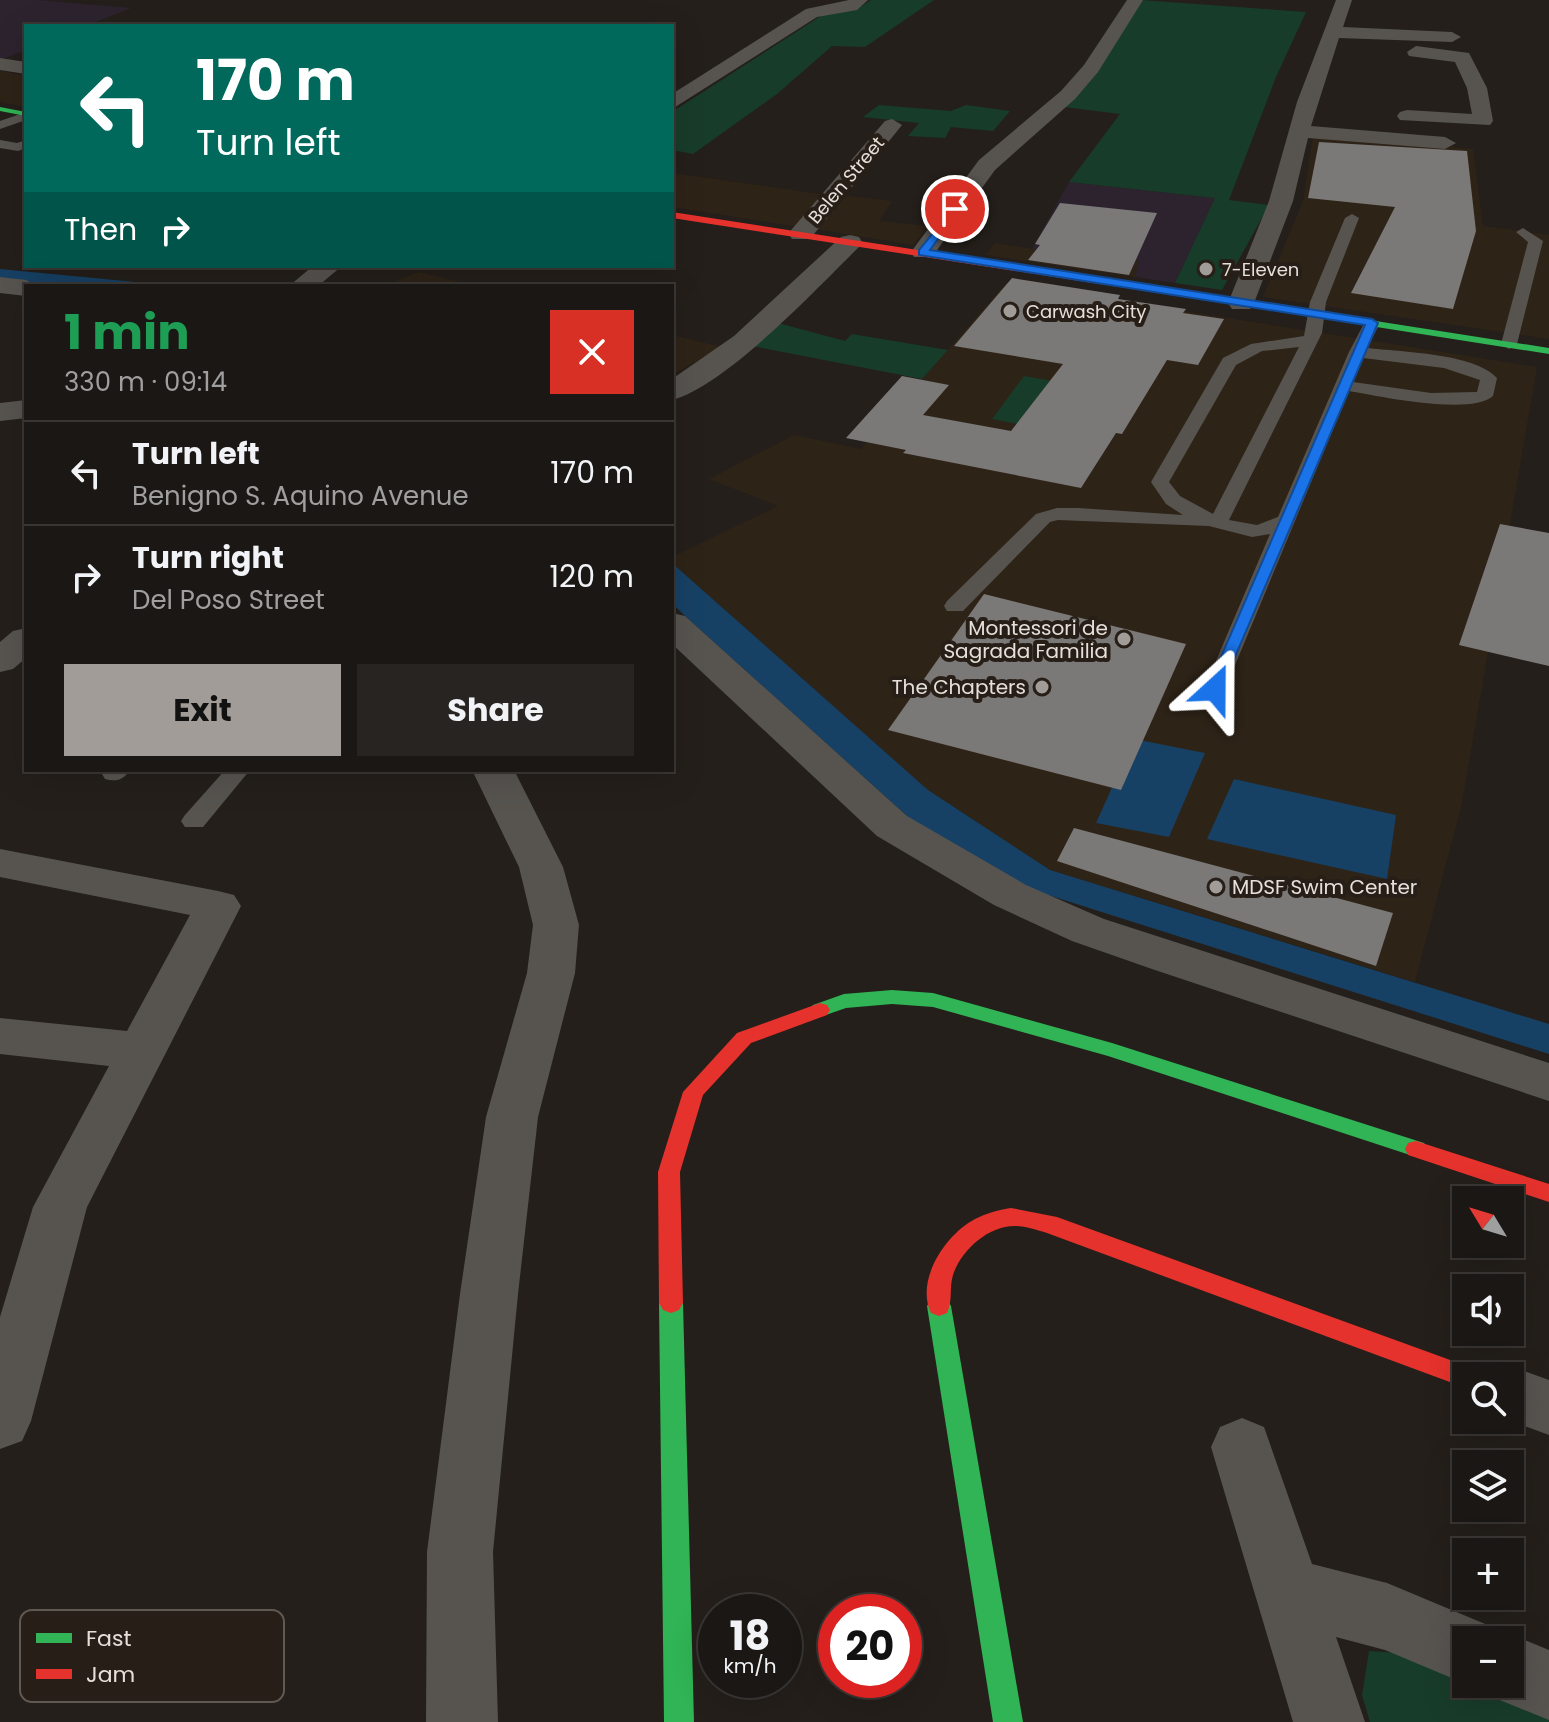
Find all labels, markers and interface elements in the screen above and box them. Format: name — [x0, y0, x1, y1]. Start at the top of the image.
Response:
text: 170 m — [196, 41, 355, 120]
icon: left — [64, 56, 168, 160]
text: Turn left — [196, 117, 341, 168]
street label: Belen Street — [802, 131, 890, 229]
pin — [921, 175, 989, 243]
icon: arrive — [933, 187, 977, 231]
text: Then — [64, 208, 137, 251]
icon: right — [153, 208, 197, 252]
place label: 7-Eleven — [1222, 257, 1299, 282]
marker: 7-Eleven — [1197, 260, 1215, 278]
text: 1 min — [64, 299, 190, 366]
place label: Carwash City — [1026, 299, 1146, 324]
marker: Carwash City — [1001, 302, 1019, 320]
button: close — [550, 310, 634, 394]
text: 330 m · 09:14 — [64, 364, 227, 400]
text: Turn left — [132, 432, 260, 475]
icon: left — [64, 451, 108, 495]
text: 170 m — [550, 451, 634, 494]
text: Benigno S. Aquino Avenue — [132, 478, 469, 514]
text: Turn right — [132, 536, 284, 579]
icon: right — [64, 555, 108, 599]
text: 120 m — [549, 555, 634, 598]
text: Del Poso Street — [132, 582, 325, 618]
place label: Montessori de Sagrada Familia — [943, 614, 1108, 665]
marker: Montessori de Sagrada Familia — [1115, 630, 1133, 648]
position arrow — [1173, 647, 1257, 731]
button: Exit — [64, 664, 341, 756]
button: Share — [357, 664, 634, 756]
place label: The Chapters — [892, 673, 1026, 701]
marker: The Chapters — [1033, 678, 1051, 696]
place label: MDSF Swim Center — [1232, 873, 1417, 901]
marker: MDSF Swim Center — [1207, 878, 1225, 896]
north arrow — [1452, 1186, 1524, 1258]
map controls — [1452, 1186, 1524, 1698]
button: sound — [1452, 1274, 1524, 1346]
button: search — [1452, 1362, 1524, 1434]
button: layers — [1452, 1450, 1524, 1522]
button: + — [1452, 1538, 1524, 1610]
speed limit sign: 20 — [818, 1594, 922, 1698]
text: 18 — [730, 1608, 770, 1664]
legend — [20, 1610, 284, 1702]
text: Fast — [86, 1623, 131, 1654]
button: − — [1452, 1626, 1524, 1698]
text: km/h — [723, 1652, 777, 1680]
text: Jam — [86, 1659, 135, 1690]

